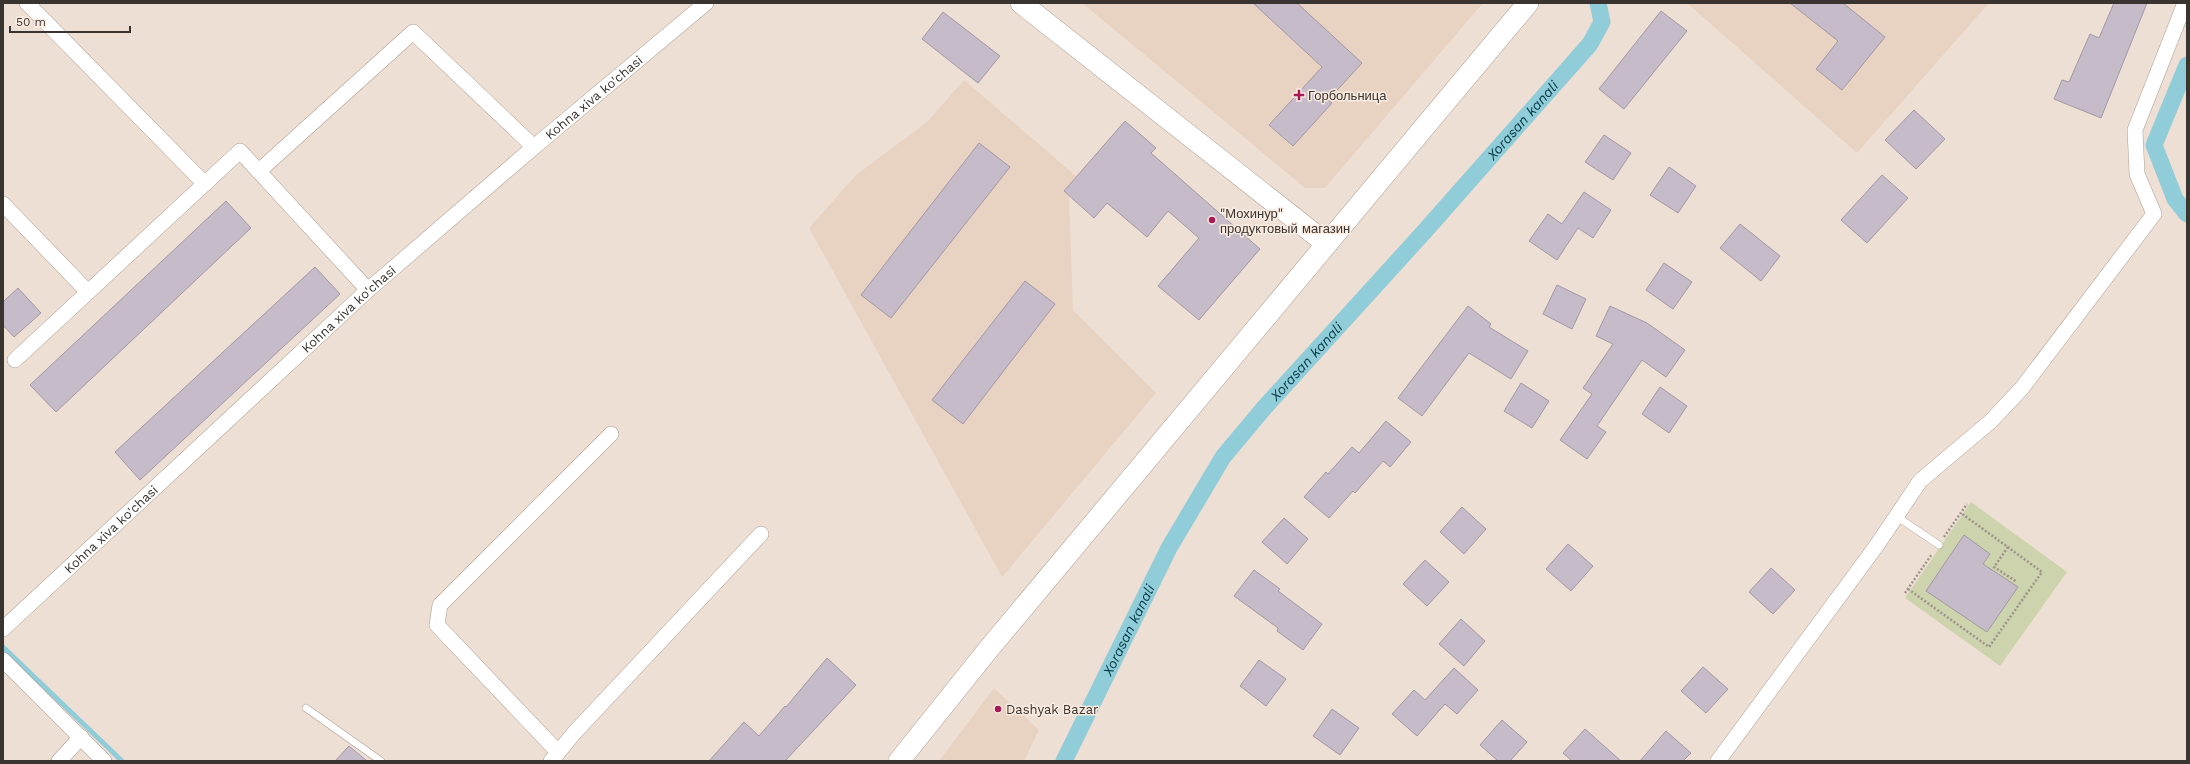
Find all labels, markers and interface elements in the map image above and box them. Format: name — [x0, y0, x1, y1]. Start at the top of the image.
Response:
scale bar — [10, 8, 130, 34]
text: 50 m — [16, 15, 46, 29]
street label: Kohna xiva ko'chasi — [542, 52, 645, 142]
water label: Xorasan kanali — [1483, 77, 1562, 164]
place label: Горбольница — [1308, 88, 1387, 103]
marker: Горбольница — [1293, 89, 1305, 101]
place label: "Мохинур" продуктовый магазин — [1220, 206, 1350, 236]
marker: "Мохинур" продуктовый магазин — [1207, 215, 1217, 225]
street label: Kohna xiva ko'chasi — [298, 262, 399, 356]
water label: Xorasan kanali — [1266, 319, 1346, 404]
street label: Kohna xiva ko'chasi — [61, 482, 161, 576]
water label: Xorasan kanali — [1099, 582, 1158, 679]
place label: Dashyak Bazar — [1006, 702, 1098, 717]
marker: Dashyak Bazar — [993, 704, 1003, 714]

